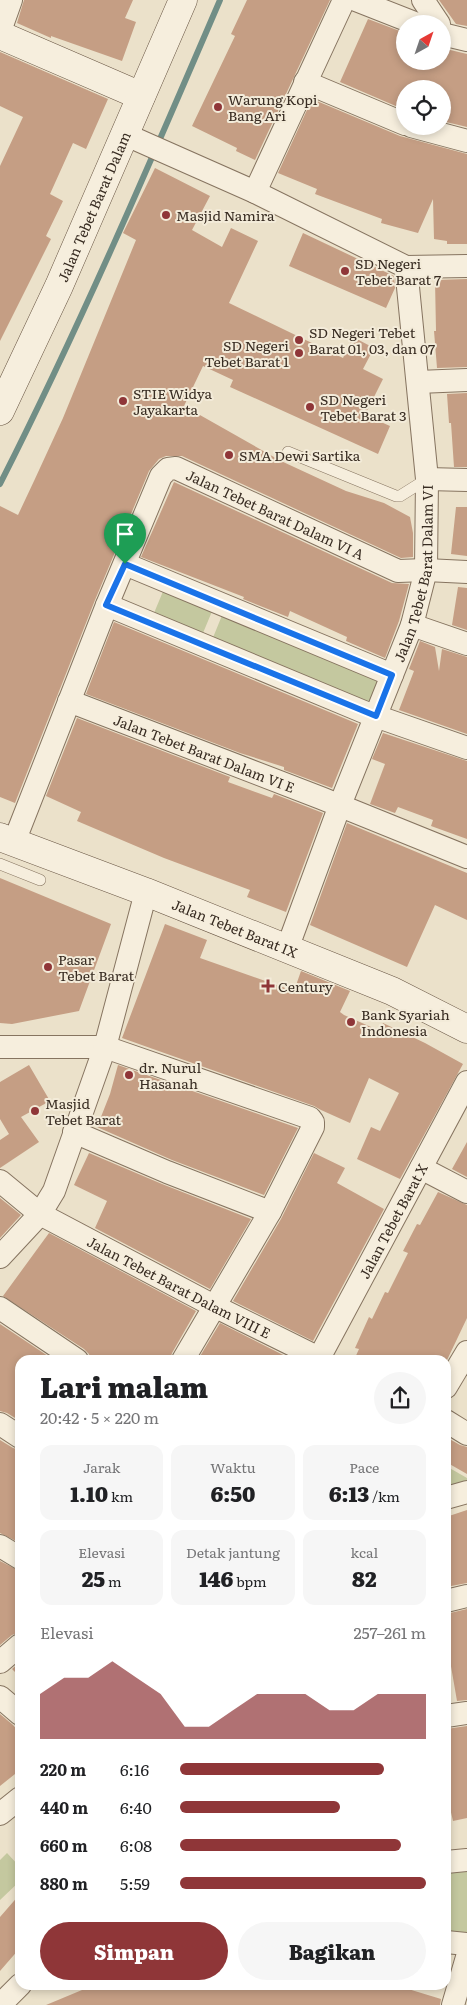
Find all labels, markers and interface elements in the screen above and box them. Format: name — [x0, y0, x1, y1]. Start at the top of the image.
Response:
north arrow — [396, 15, 451, 70]
map controls — [396, 15, 451, 135]
button: locate — [396, 80, 451, 135]
place label: Warung Kopi Bang Ari — [228, 89, 318, 125]
marker: Warung Kopi Bang Ari — [212, 101, 224, 113]
street label: Jalan Tebet Barat Dalam — [52, 128, 135, 285]
place label: Masjid Namira — [176, 205, 275, 225]
marker: Masjid Namira — [160, 209, 172, 221]
place label: SD Negeri Tebet Barat 7 — [355, 253, 441, 289]
marker: SD Negeri Tebet Barat 7 — [339, 265, 351, 277]
place label: SD Negeri Tebet Barat 01, 03, dan 07 — [309, 322, 435, 358]
marker: SD Negeri Tebet Barat 01, 03, dan 07 — [293, 334, 305, 346]
place label: SD Negeri Tebet Barat 1 — [204, 335, 289, 371]
marker: SD Negeri Tebet Barat 1 — [293, 347, 305, 359]
place label: STIE Widya Jayakarta — [133, 383, 212, 419]
place label: SD Negeri Tebet Barat 3 — [320, 389, 407, 425]
marker: STIE Widya Jayakarta — [117, 395, 129, 407]
marker: SD Negeri Tebet Barat 3 — [304, 401, 316, 413]
place label: SMA Dewi Sartika — [239, 445, 361, 465]
marker: SMA Dewi Sartika — [223, 449, 235, 461]
street label: Jalan Tebet Barat Dalam VI A — [183, 464, 368, 564]
street label: Jalan Tebet Barat Dalam VI — [388, 484, 437, 665]
pin — [104, 513, 146, 564]
icon: arrive — [111, 520, 139, 548]
street label: Jalan Tebet Barat Dalam VI E — [111, 709, 298, 797]
street label: Jalan Tebet Barat IX — [169, 894, 301, 962]
place label: Pasar Tebet Barat — [58, 949, 135, 985]
marker: Pasar Tebet Barat — [42, 961, 54, 973]
place label: Century — [278, 976, 334, 996]
marker: Century — [262, 980, 274, 992]
place label: Bank Syariah Indonesia — [361, 1004, 450, 1040]
marker: Bank Syariah Indonesia — [345, 1016, 357, 1028]
place label: dr. Nurul Hasanah — [139, 1057, 201, 1093]
marker: dr. Nurul Hasanah — [123, 1069, 135, 1081]
place label: Masjid Tebet Barat — [45, 1093, 122, 1129]
marker: Masjid Tebet Barat — [29, 1105, 41, 1117]
street label: Jalan Tebet Barat X — [354, 1160, 432, 1282]
street label: Jalan Tebet Barat Dalam VIII E — [84, 1231, 274, 1343]
text: Lari malam — [40, 1365, 208, 1407]
button: share — [374, 1372, 426, 1424]
text: 20:42 · 5 × 220 m — [40, 1405, 159, 1429]
text: Jarak — [83, 1457, 120, 1477]
text: Waktu — [210, 1457, 256, 1477]
text: Pace — [349, 1457, 379, 1477]
text: 1.10 — [70, 1477, 108, 1508]
text: 6:50 — [211, 1477, 255, 1508]
text: 6:13 — [329, 1477, 369, 1508]
text: km — [108, 1486, 133, 1506]
text: /km — [369, 1486, 400, 1506]
text: Elevasi — [78, 1542, 125, 1562]
text: Detak jantung — [186, 1542, 280, 1562]
text: kcal — [351, 1542, 378, 1562]
text: 25 — [82, 1562, 105, 1593]
text: 146 — [199, 1562, 233, 1593]
text: 82 — [352, 1562, 377, 1593]
text: m — [105, 1571, 122, 1591]
text: bpm — [233, 1571, 267, 1591]
text: Elevasi — [40, 1620, 94, 1644]
text: 257–261 m — [353, 1620, 426, 1644]
text: 220 m — [40, 1757, 86, 1781]
text: 6:16 — [120, 1757, 149, 1781]
text: 440 m — [40, 1795, 88, 1819]
text: 6:40 — [120, 1795, 152, 1819]
text: 660 m — [40, 1833, 88, 1857]
text: 6:08 — [120, 1833, 152, 1857]
text: 880 m — [40, 1871, 88, 1895]
text: 5:59 — [120, 1871, 150, 1895]
button: Simpan — [40, 1922, 228, 1980]
button: Bagikan — [238, 1922, 426, 1980]

